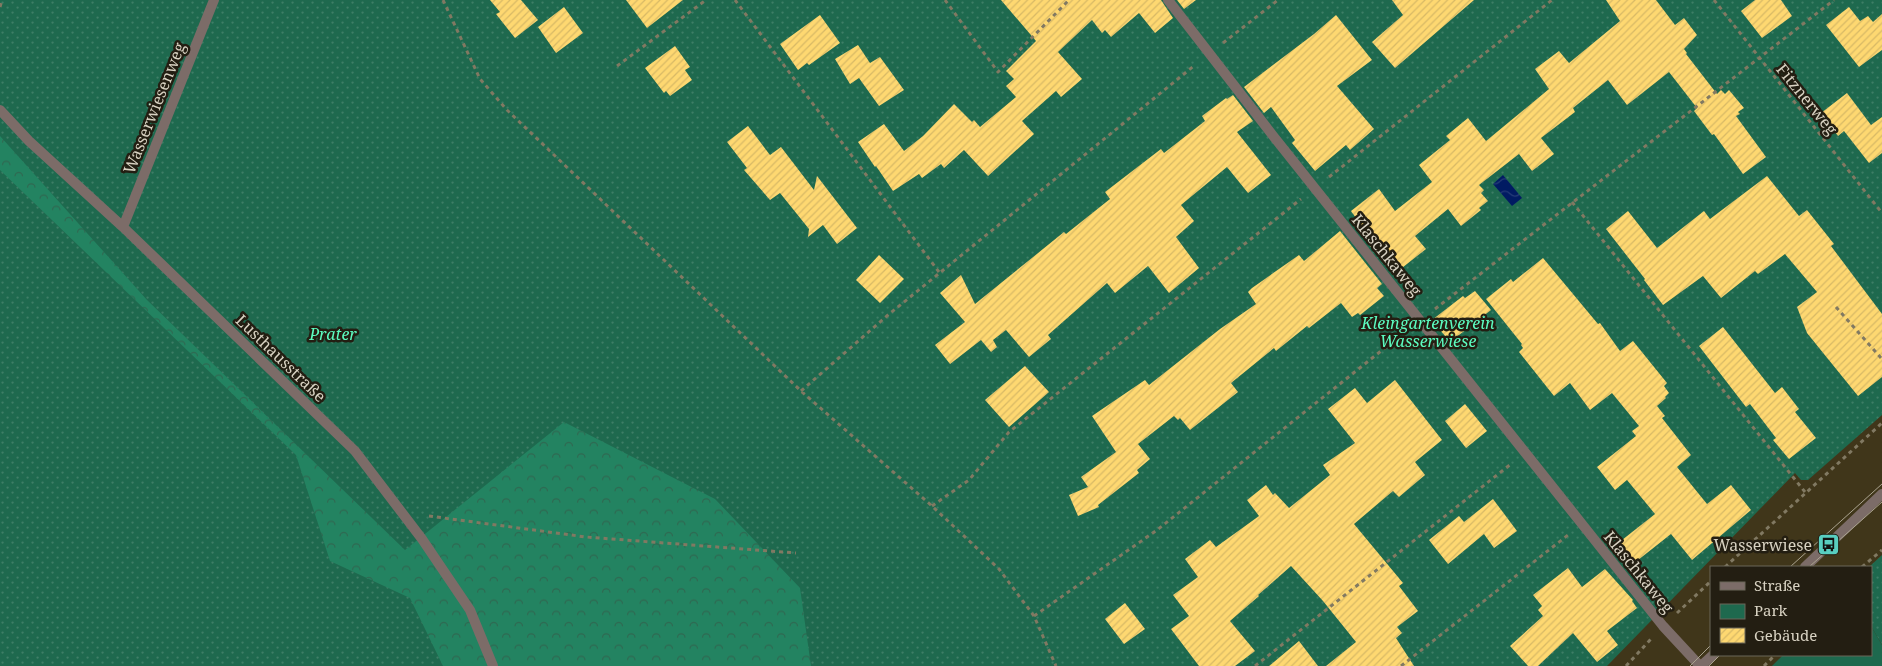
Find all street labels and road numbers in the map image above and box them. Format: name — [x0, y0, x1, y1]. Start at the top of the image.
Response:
street label: Wasserwiesenweg — [118, 39, 191, 177]
street label: Fitznerweg — [1771, 59, 1843, 140]
street label: Klaschkaweg — [1347, 209, 1427, 301]
street label: Lusthausstraße — [231, 309, 331, 407]
street label: Klaschkaweg — [1599, 526, 1679, 618]

